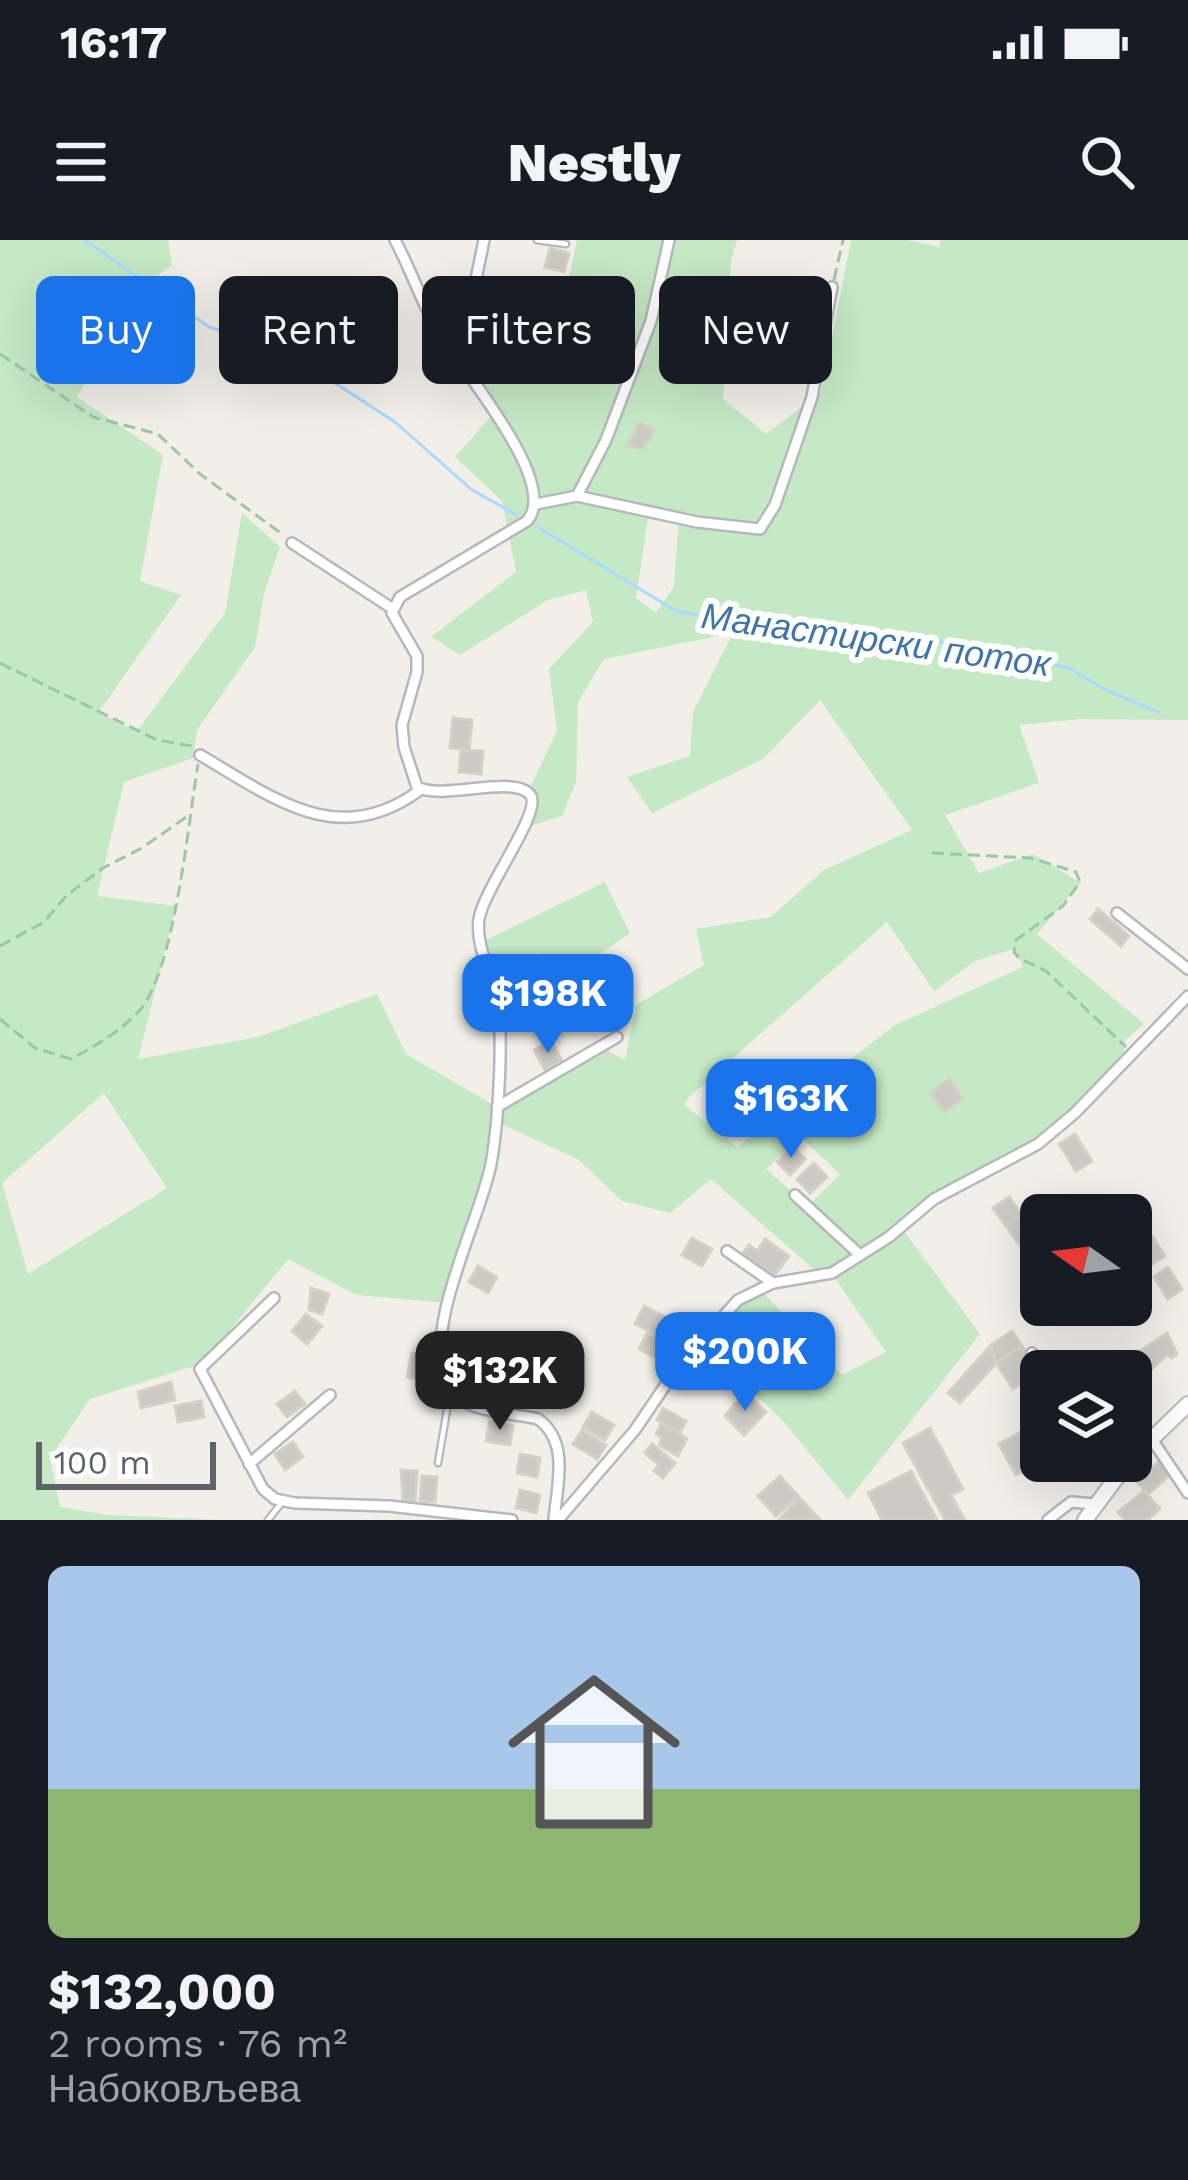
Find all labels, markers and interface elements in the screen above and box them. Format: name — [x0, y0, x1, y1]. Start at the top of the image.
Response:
text: 16:17 — [60, 16, 167, 69]
icon: menu — [48, 129, 114, 195]
icon: search — [1074, 129, 1140, 195]
text: Nestly — [508, 131, 680, 194]
chip: Buy — [36, 276, 195, 384]
chip: Rent — [219, 276, 398, 384]
chip: Filters — [422, 276, 635, 384]
chip: New — [659, 276, 832, 384]
water label: Манастирски поток — [699, 595, 1055, 686]
pin: $198K — [464, 954, 632, 1056]
text: $198K — [489, 970, 607, 1015]
pin: $163K — [707, 1059, 875, 1161]
text: $163K — [733, 1075, 849, 1120]
north arrow — [1020, 1194, 1152, 1326]
map controls — [1020, 1194, 1152, 1482]
pin: $200K — [661, 1312, 829, 1414]
text: $200K — [682, 1328, 808, 1373]
pin: $132K — [416, 1331, 584, 1433]
text: $132K — [442, 1347, 558, 1392]
button: layers — [1020, 1350, 1152, 1482]
scale bar — [36, 1436, 216, 1489]
text: 100 m — [54, 1443, 151, 1482]
icon: home — [486, 1644, 702, 1860]
text: $132,000 — [48, 1962, 276, 2021]
text: 2 rooms · 76 m² — [48, 2021, 347, 2066]
text: Набоковљева — [48, 2066, 301, 2111]

